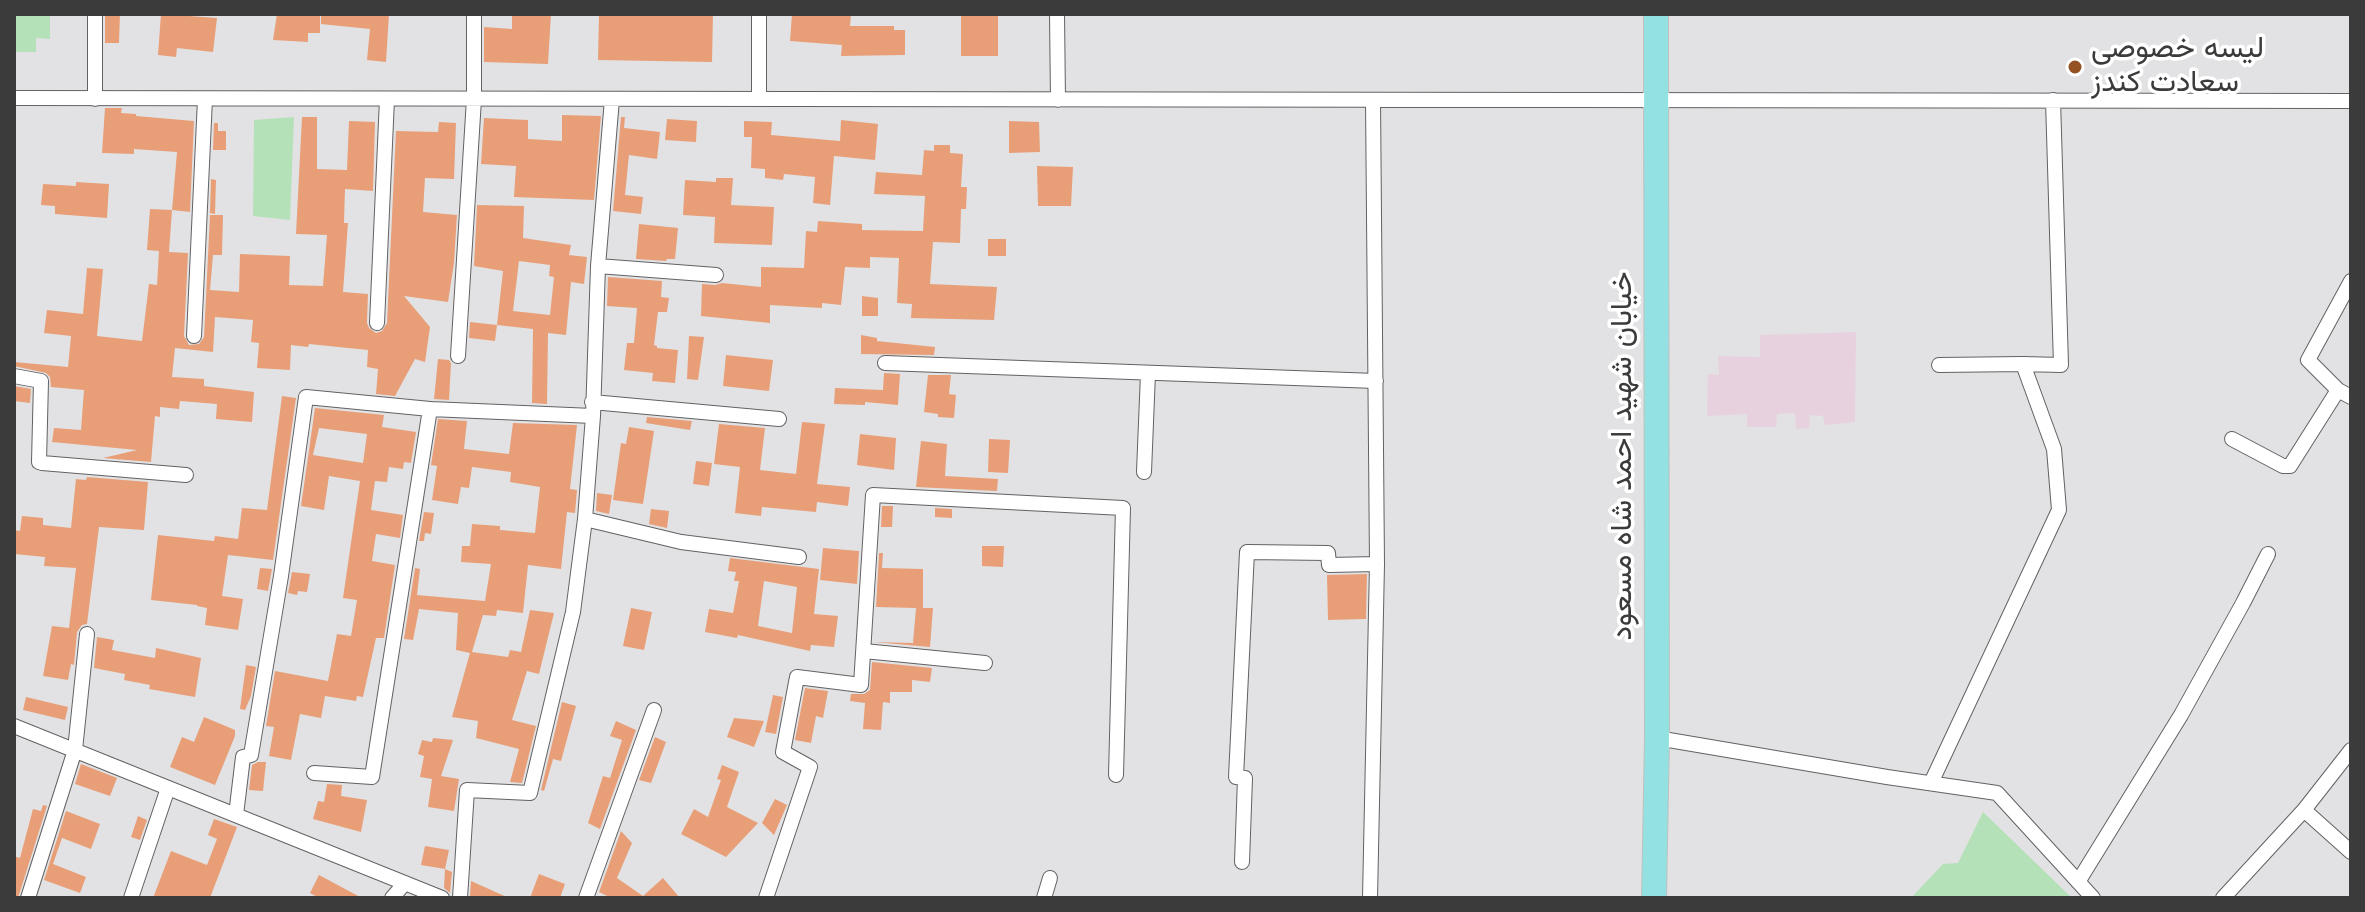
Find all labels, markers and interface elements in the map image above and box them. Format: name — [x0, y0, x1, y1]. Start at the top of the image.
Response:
place label: لیسه خصوصی سعادت کندز — [2091, 32, 2264, 102]
marker: لیسه خصوصی سعادت کندز — [2066, 58, 2084, 76]
street label: خیابان شهید احمد شاه مسعود — [1606, 271, 1642, 641]

